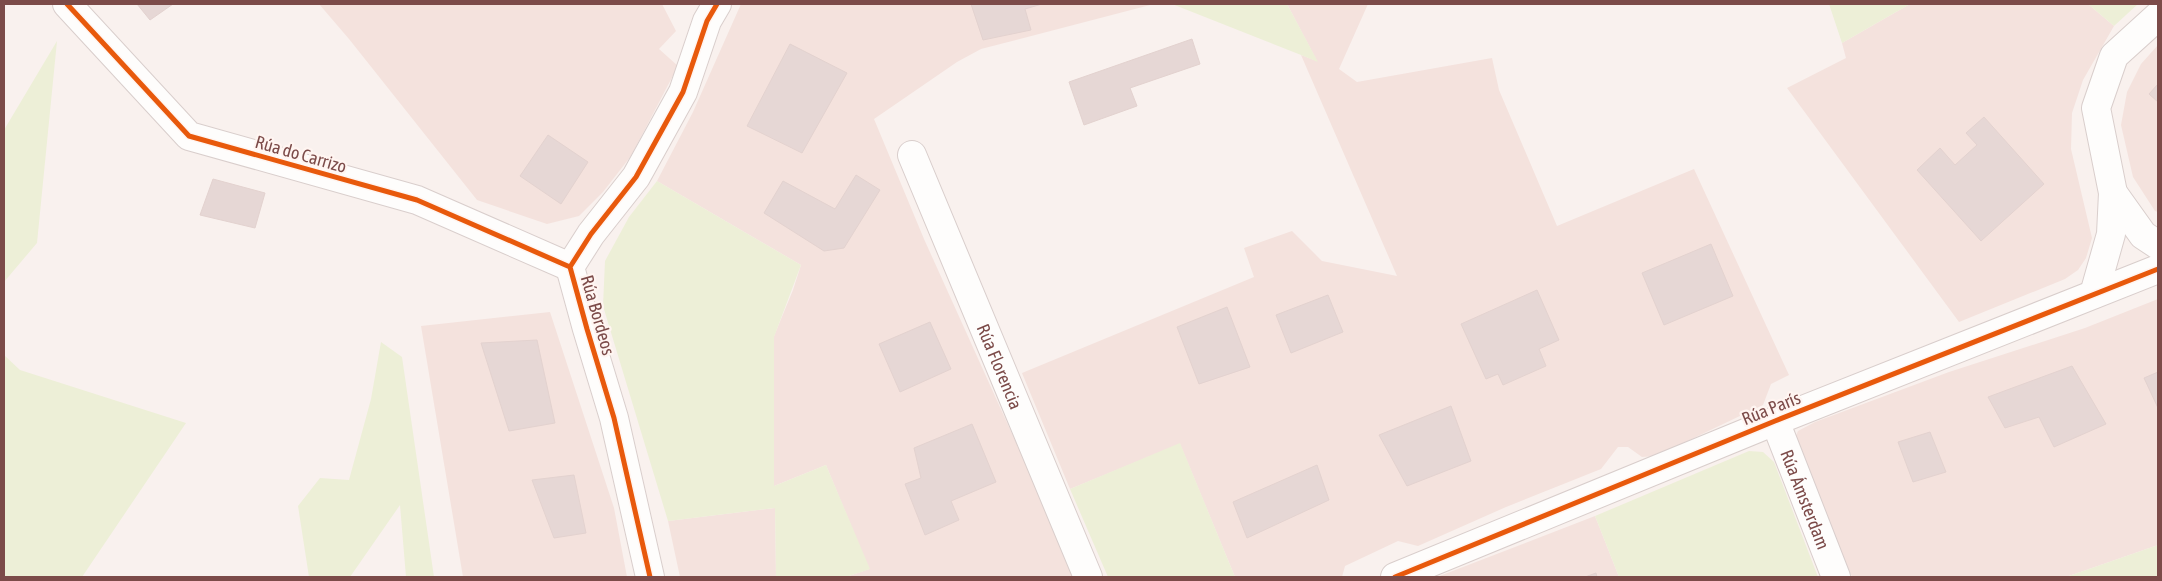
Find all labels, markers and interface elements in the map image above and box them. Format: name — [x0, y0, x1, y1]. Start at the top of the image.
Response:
street label: Rúa do Carrizo — [253, 131, 349, 177]
street label: Rúa Bordeos — [577, 273, 619, 357]
street label: Rúa Florencia — [973, 321, 1027, 412]
street label: Rúa París — [1739, 387, 1803, 429]
street label: Rúa Ámsterdam — [1777, 446, 1835, 552]

